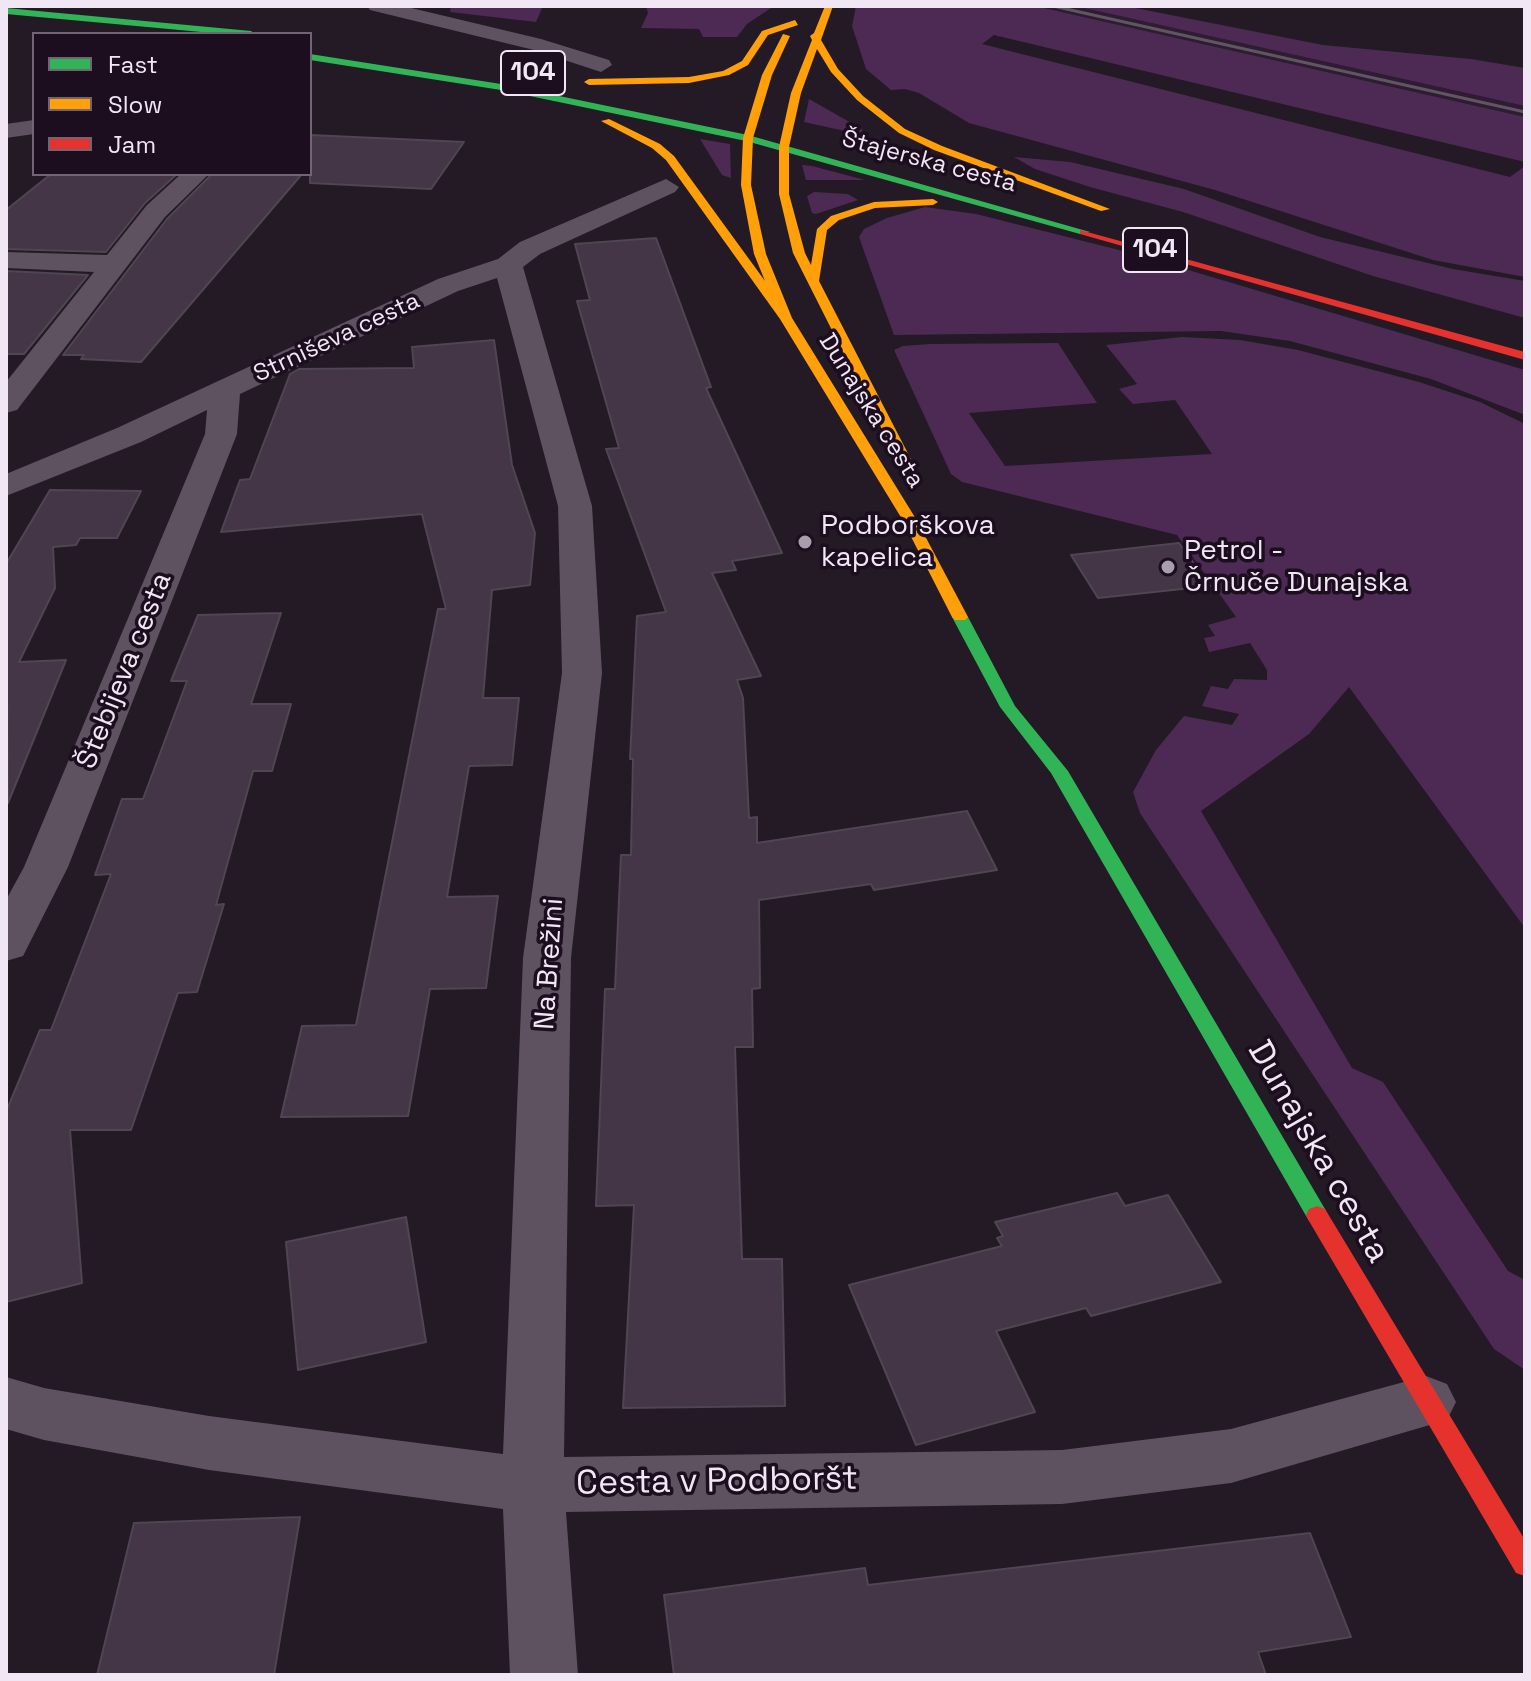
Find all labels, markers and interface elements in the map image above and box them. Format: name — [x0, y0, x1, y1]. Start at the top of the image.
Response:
legend — [32, 32, 312, 176]
text: Fast — [108, 49, 158, 80]
road number: 104 — [501, 51, 565, 95]
text: Slow — [108, 89, 162, 120]
street label: Štajerska cesta — [839, 125, 1019, 199]
text: Jam — [108, 129, 156, 160]
road number: 104 — [1123, 228, 1187, 272]
street label: Strniševa cesta — [249, 287, 425, 389]
street label: Dunajska cesta — [812, 329, 930, 493]
place label: Podborškova kapelica — [821, 509, 995, 575]
marker: Podborškova kapelica — [796, 533, 814, 551]
place label: Petrol - Črnuče Dunajska — [1184, 534, 1409, 600]
marker: Petrol - Črnuče Dunajska — [1159, 558, 1177, 576]
street label: Štebijeva cesta — [70, 568, 180, 774]
street label: Na Brežini — [529, 897, 571, 1031]
street label: Dunajska cesta — [1238, 1034, 1398, 1270]
street label: Cesta v Podboršt — [576, 1459, 858, 1505]

